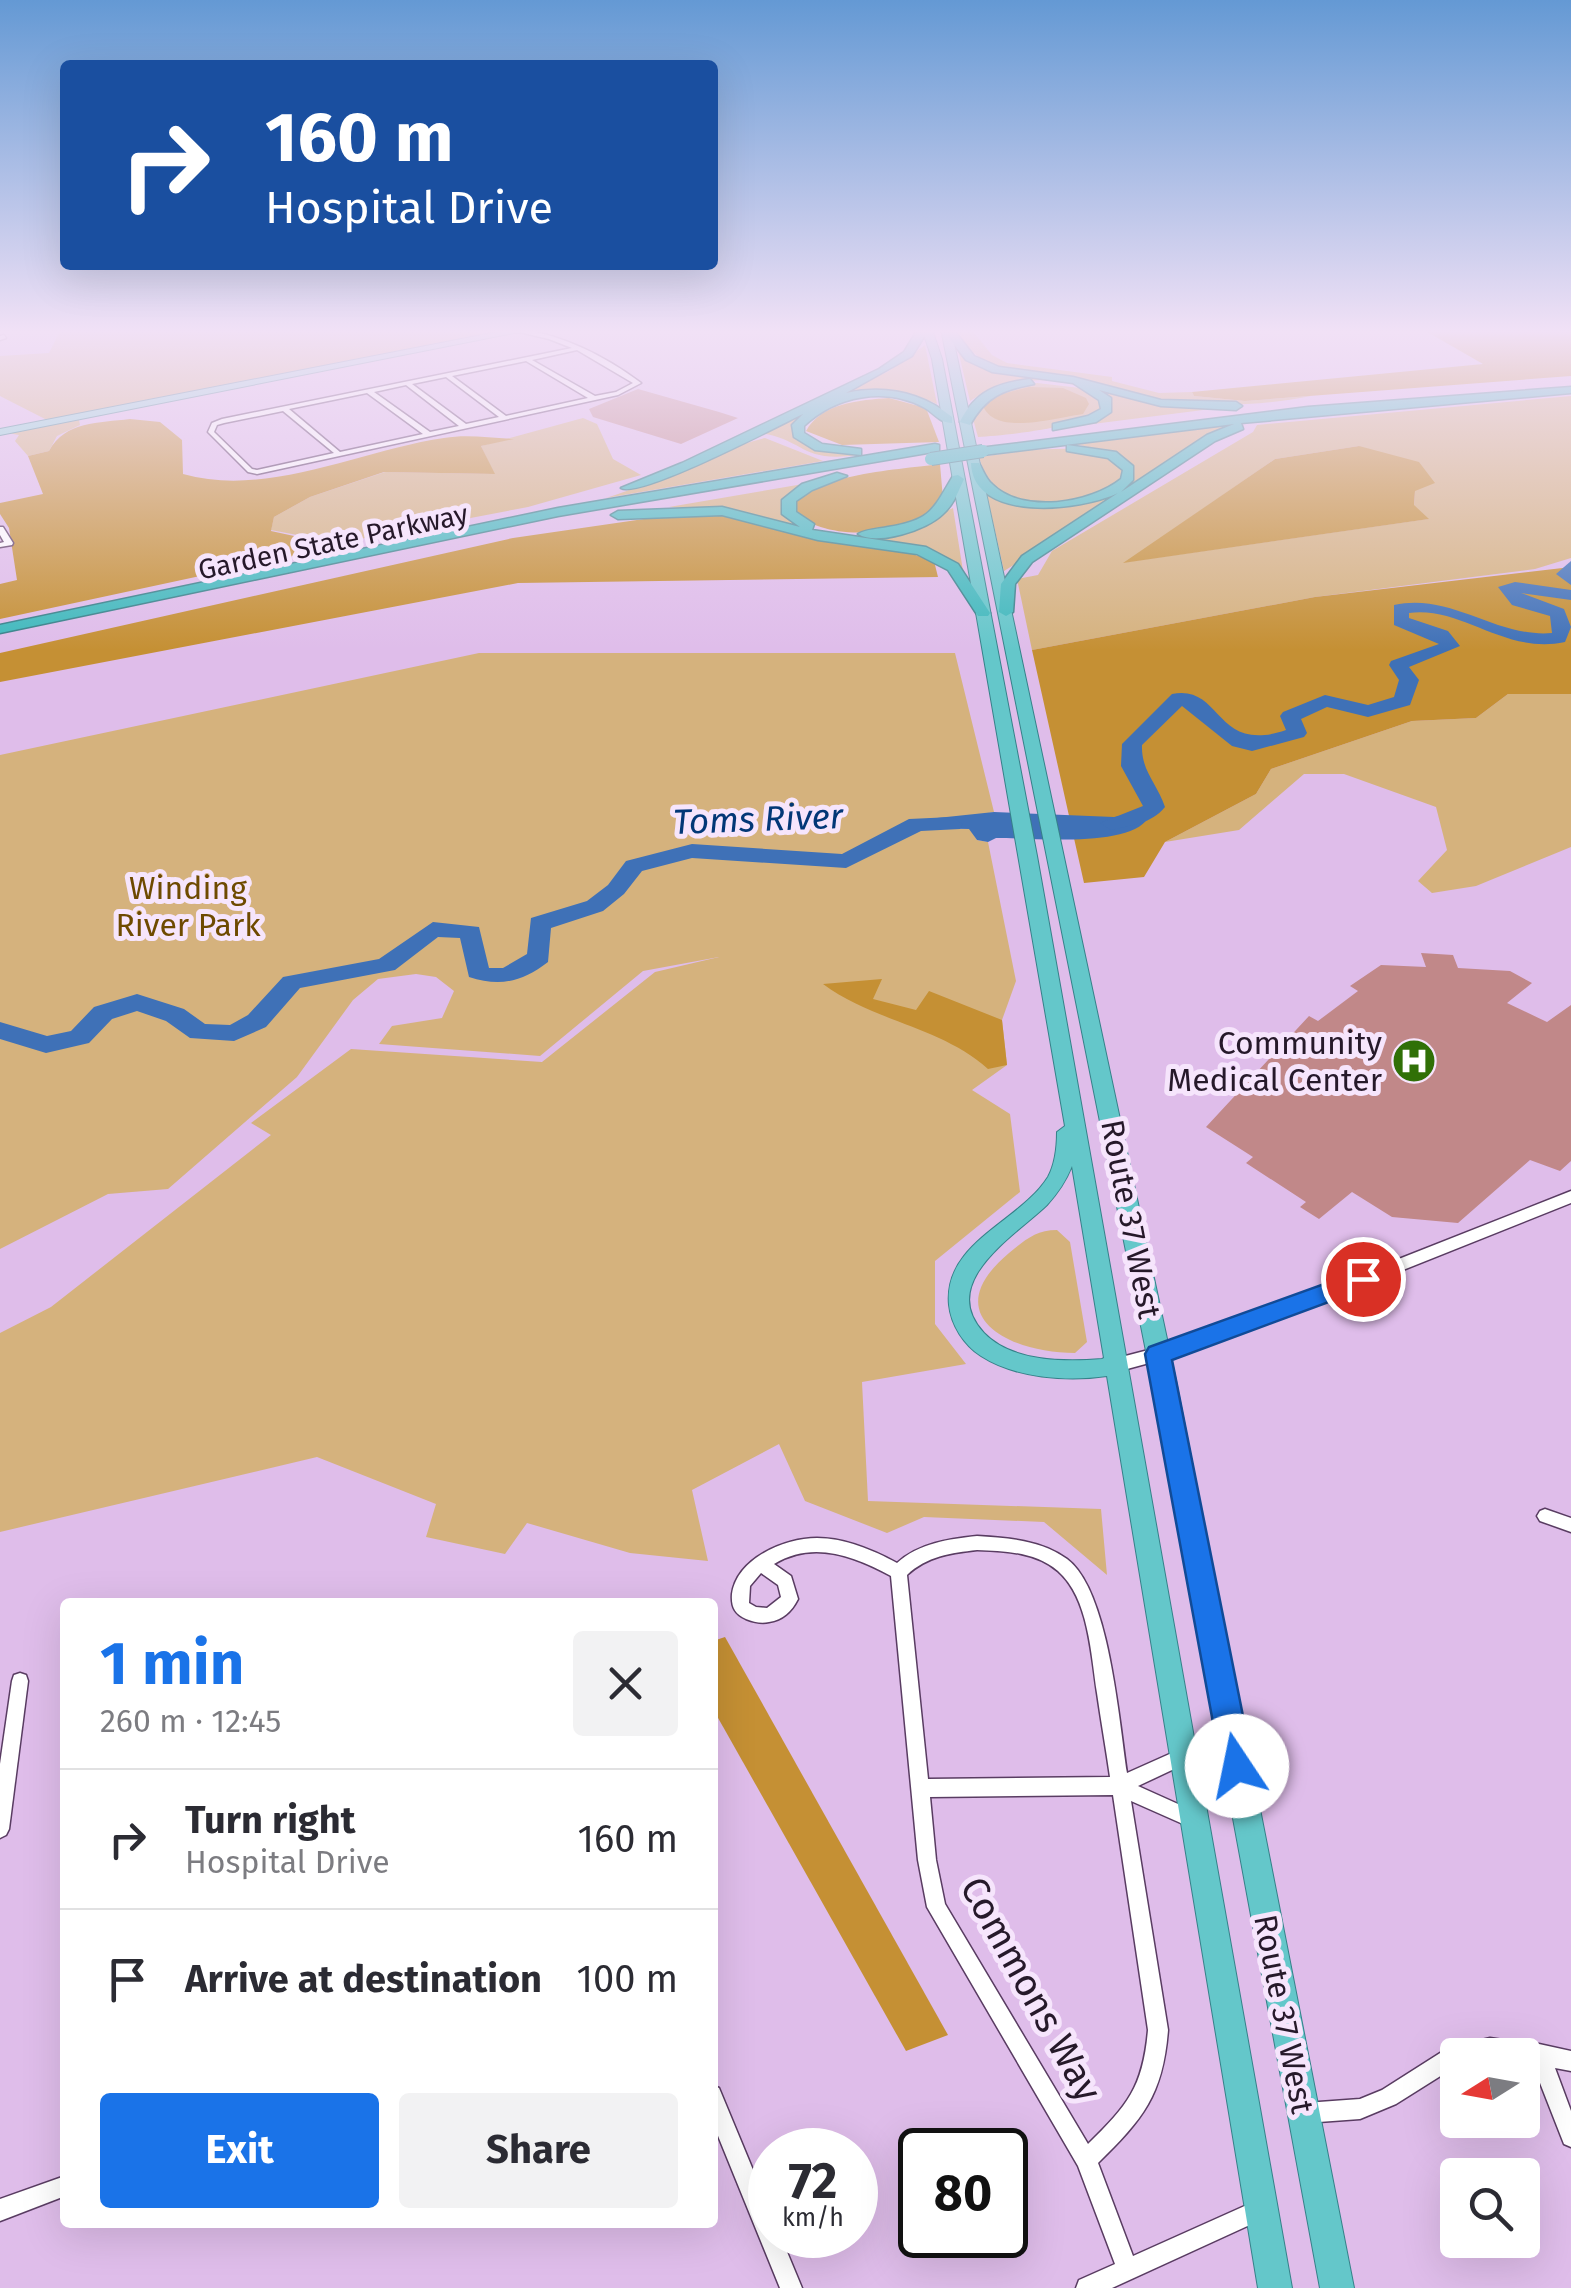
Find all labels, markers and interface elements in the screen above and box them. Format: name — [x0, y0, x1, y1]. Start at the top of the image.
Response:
text: 160 m — [265, 96, 454, 180]
icon: right — [100, 100, 230, 230]
text: Hospital Drive — [265, 181, 553, 235]
street label: Garden State Parkway — [195, 497, 471, 587]
water label: Toms River — [672, 795, 845, 843]
park label: Winding River Park — [115, 869, 261, 944]
place label: Community Medical Center — [1167, 1024, 1383, 1099]
hospital icon: Community Medical Center — [1391, 1038, 1437, 1084]
street label: Route 37 West — [1093, 1116, 1169, 1322]
pin — [1321, 1237, 1406, 1322]
icon: arrive — [1336, 1252, 1391, 1307]
text: 1 min — [100, 1628, 244, 1700]
button: close — [573, 1631, 678, 1736]
text: 260 m · 12:45 — [100, 1702, 281, 1740]
position arrow — [1185, 1714, 1289, 1818]
text: Turn right — [185, 1797, 355, 1843]
icon: right — [100, 1812, 155, 1867]
text: 160 m — [577, 1816, 678, 1862]
text: Hospital Drive — [185, 1843, 390, 1881]
street label: Commons Way — [950, 1869, 1112, 2109]
street label: Route 37 West — [1246, 1911, 1322, 2117]
icon: arrive — [100, 1952, 155, 2007]
text: Arrive at destination — [185, 1956, 542, 2002]
text: 100 m — [577, 1956, 678, 2002]
north arrow — [1440, 2038, 1540, 2138]
map controls — [1440, 2038, 1540, 2258]
button: Exit — [100, 2093, 379, 2208]
button: Share — [399, 2093, 678, 2208]
speed limit sign: 80 — [898, 2128, 1028, 2258]
text: 72 — [789, 2151, 837, 2211]
button: search — [1440, 2158, 1540, 2258]
text: km/h — [782, 2203, 844, 2233]

